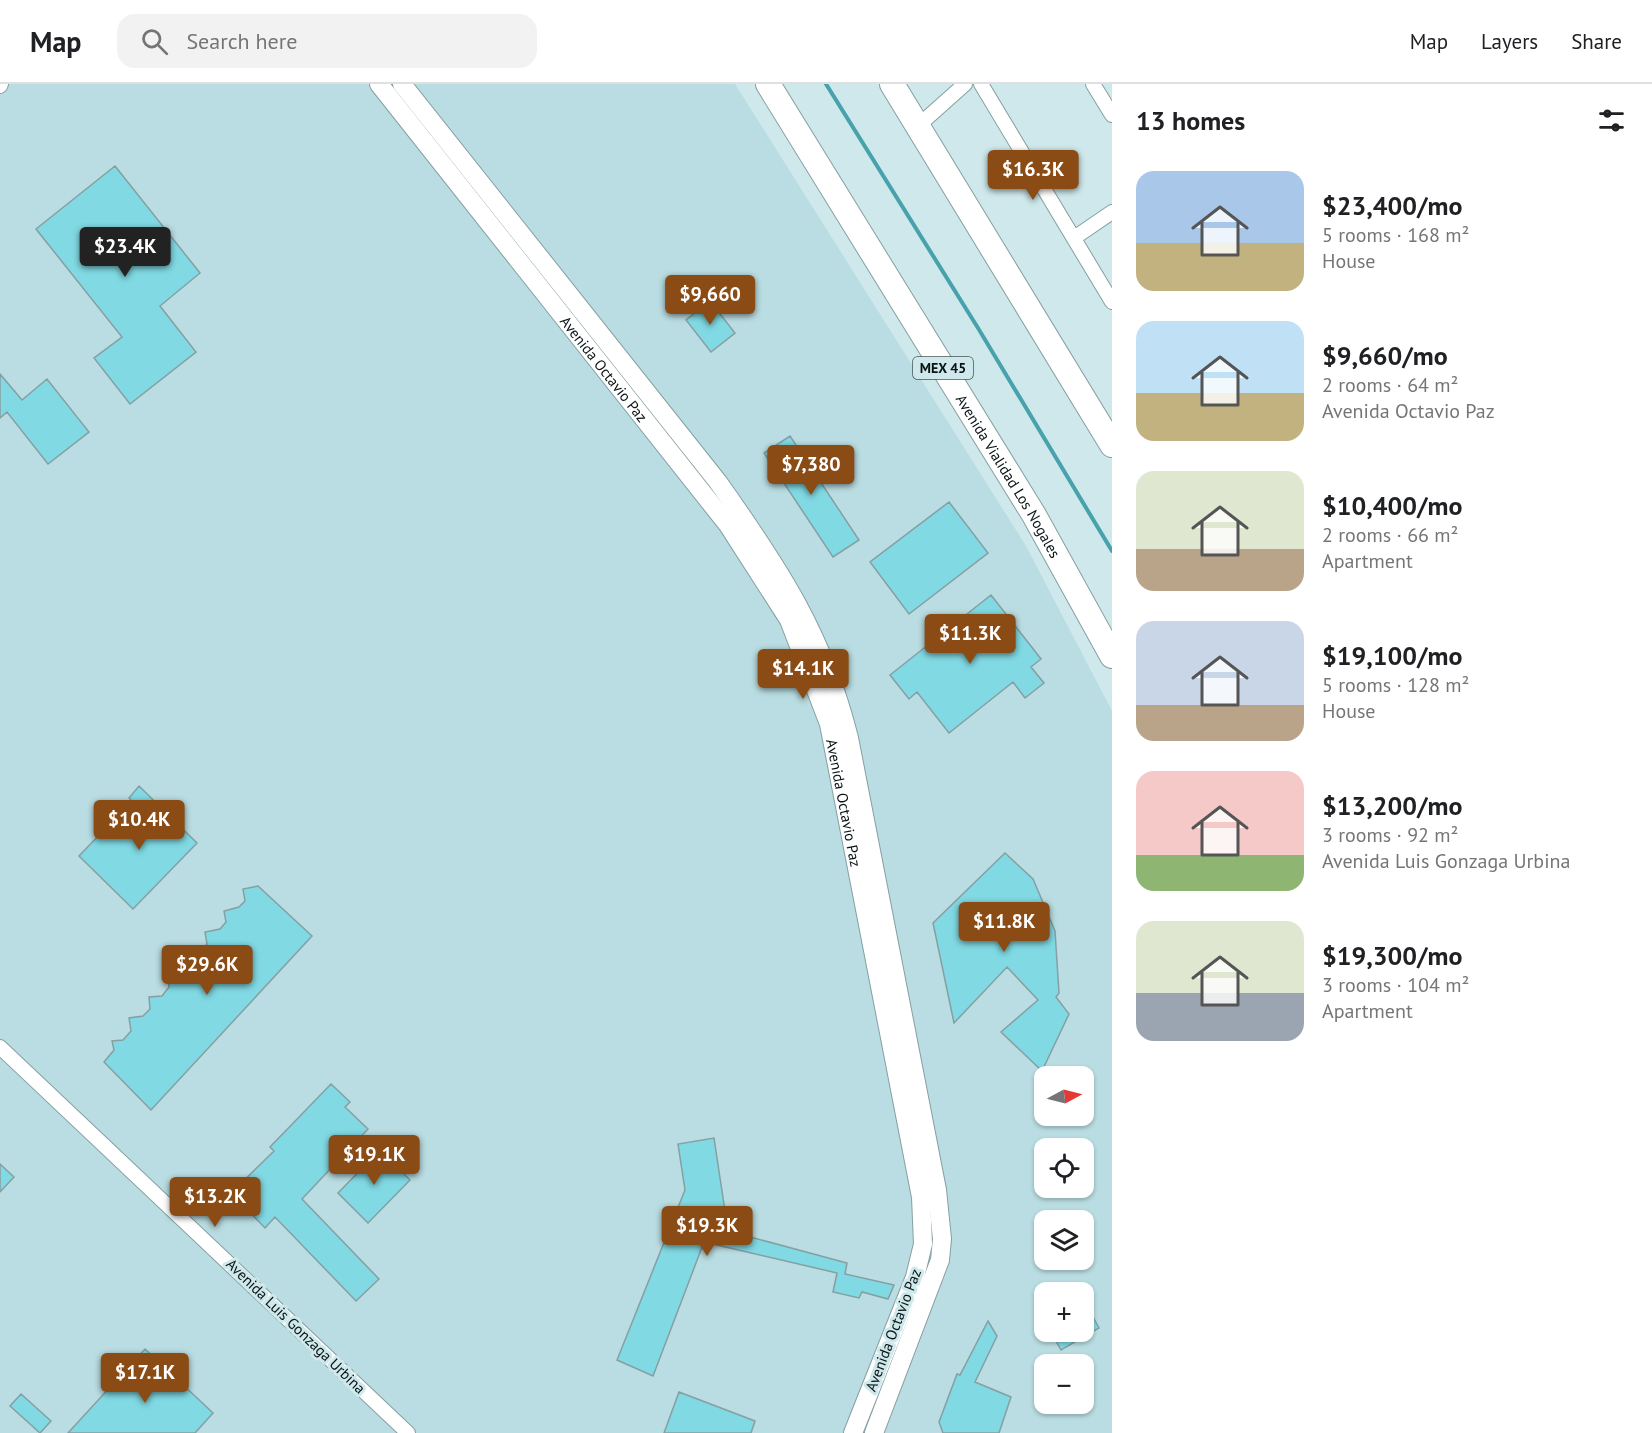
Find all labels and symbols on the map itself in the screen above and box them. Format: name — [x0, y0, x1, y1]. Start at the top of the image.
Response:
pin: $16.3K — [984, 150, 1082, 201]
pin: $23.4K — [76, 227, 174, 278]
pin: $9,660 — [661, 275, 759, 326]
street label: Avenida Octavio Paz — [557, 312, 652, 425]
road number: MEX 45 — [913, 357, 973, 379]
street label: Avenida Vialidad Los Nogales — [952, 391, 1065, 561]
pin: $7,380 — [762, 445, 860, 496]
pin: $11.3K — [921, 614, 1019, 665]
pin: $14.1K — [754, 649, 852, 700]
street label: Avenida Octavio Paz — [823, 737, 866, 868]
pin: $10.4K — [90, 800, 188, 851]
pin: $11.8K — [955, 902, 1053, 953]
pin: $29.6K — [158, 945, 256, 996]
north arrow — [1034, 1066, 1094, 1126]
pin: $19.1K — [325, 1135, 423, 1186]
pin: $13.2K — [166, 1177, 264, 1228]
pin: $19.3K — [658, 1206, 756, 1257]
street label: Avenida Luis Gonzaga Urbina — [222, 1254, 370, 1398]
street label: Avenida Octavio Paz — [861, 1266, 925, 1394]
pin: $17.1K — [96, 1353, 194, 1404]

